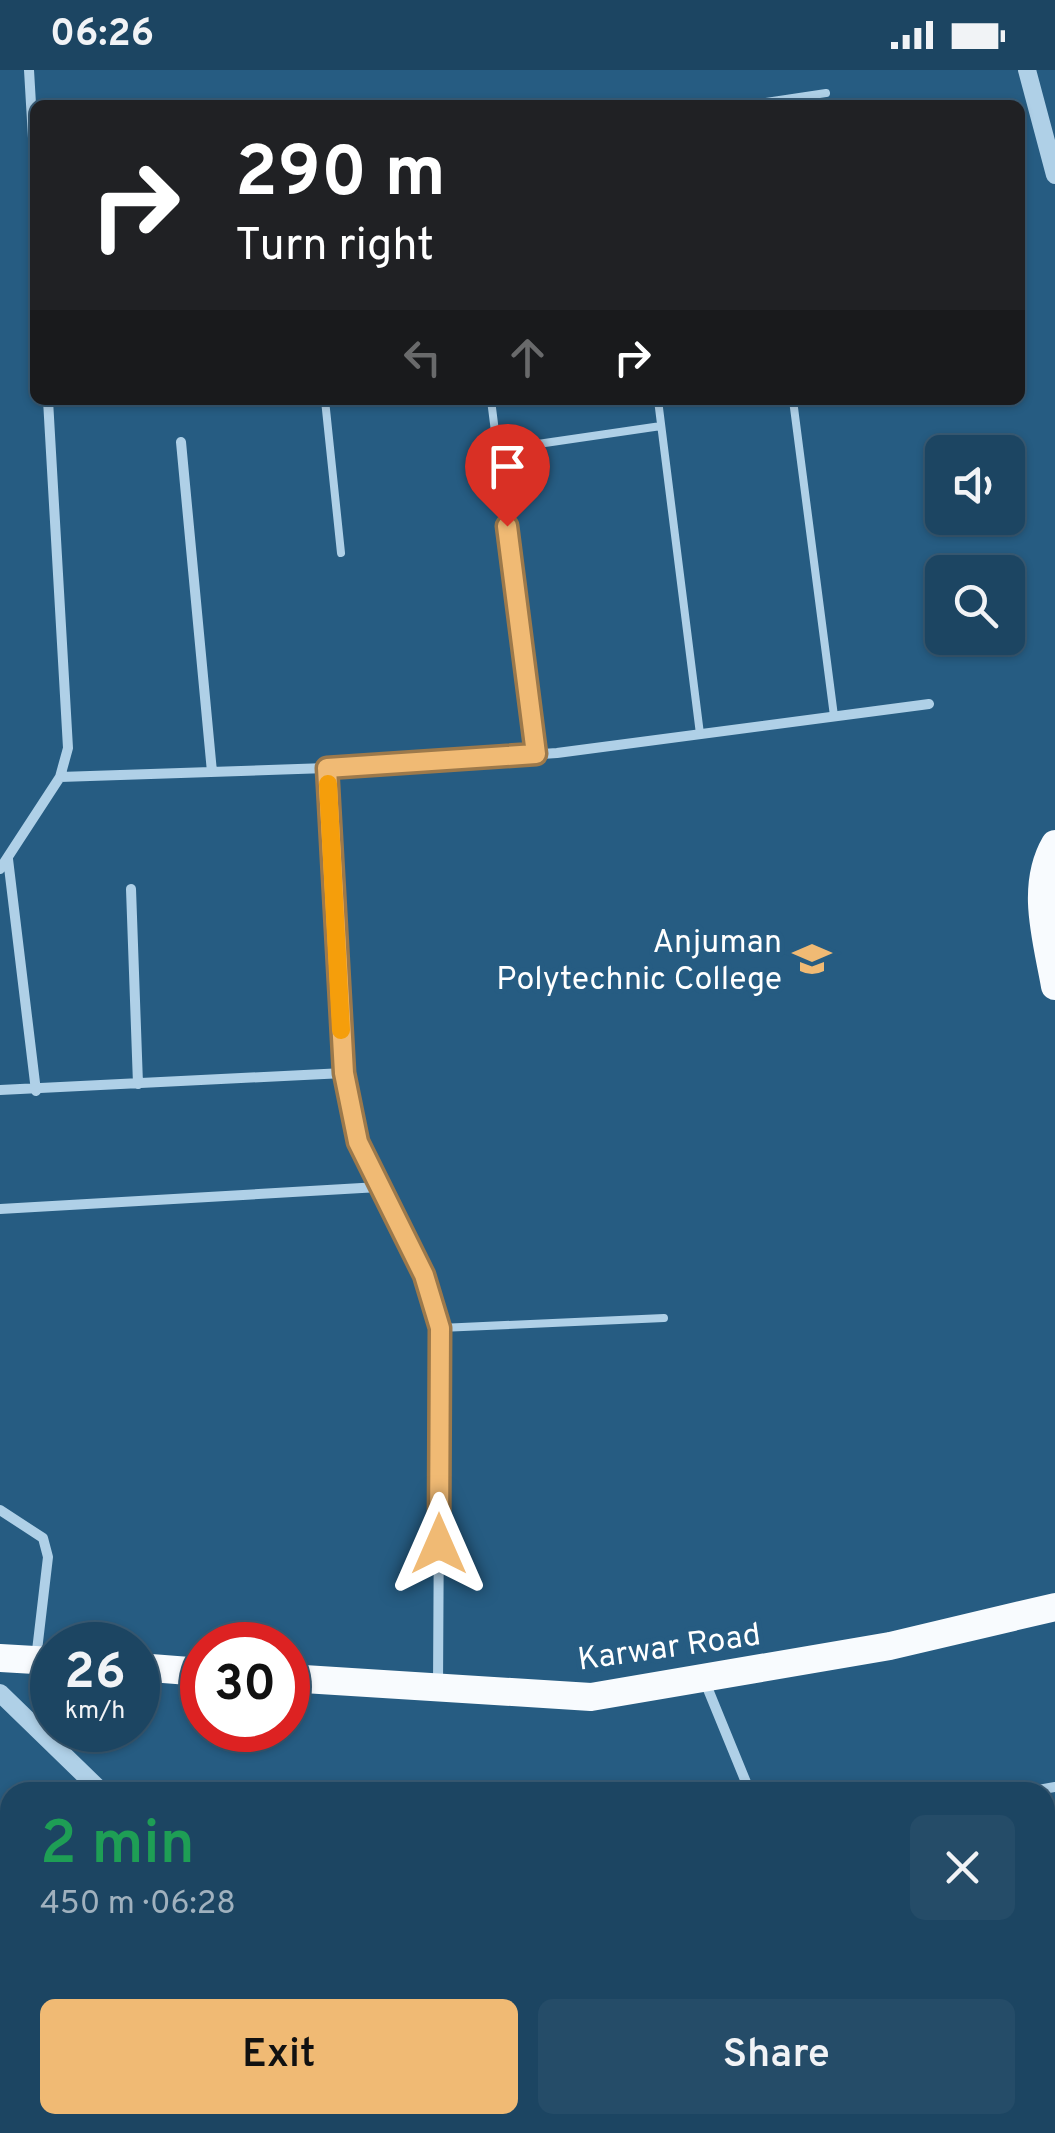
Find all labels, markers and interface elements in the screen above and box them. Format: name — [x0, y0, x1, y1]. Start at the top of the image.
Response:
text: 06:26 — [50, 11, 154, 60]
text: 290 m — [235, 132, 446, 221]
icon: right — [70, 140, 200, 270]
text: Turn right — [235, 219, 434, 276]
icon: left — [395, 330, 450, 385]
icon: ahead — [500, 330, 555, 385]
icon: right — [605, 330, 660, 385]
pin — [465, 424, 550, 527]
map controls — [925, 435, 1025, 655]
button: sound — [925, 435, 1025, 535]
icon: arrive — [480, 439, 535, 494]
button: search — [925, 555, 1025, 655]
place label: Anjuman Polytechnic College — [496, 924, 782, 1001]
school or university icon: Anjuman Polytechnic College — [791, 938, 833, 980]
position arrow — [387, 1492, 491, 1596]
street label: Karwar Road — [575, 1616, 763, 1682]
speed limit sign: 30 — [180, 1622, 310, 1752]
text: 26 — [64, 1643, 126, 1706]
text: km/h — [65, 1696, 125, 1728]
text: 2 min — [40, 1809, 195, 1885]
button: close — [910, 1815, 1015, 1920]
text: 450 m · 06:28 — [40, 1885, 236, 1925]
button: Exit — [40, 1999, 518, 2114]
button: Share — [538, 1999, 1015, 2114]

